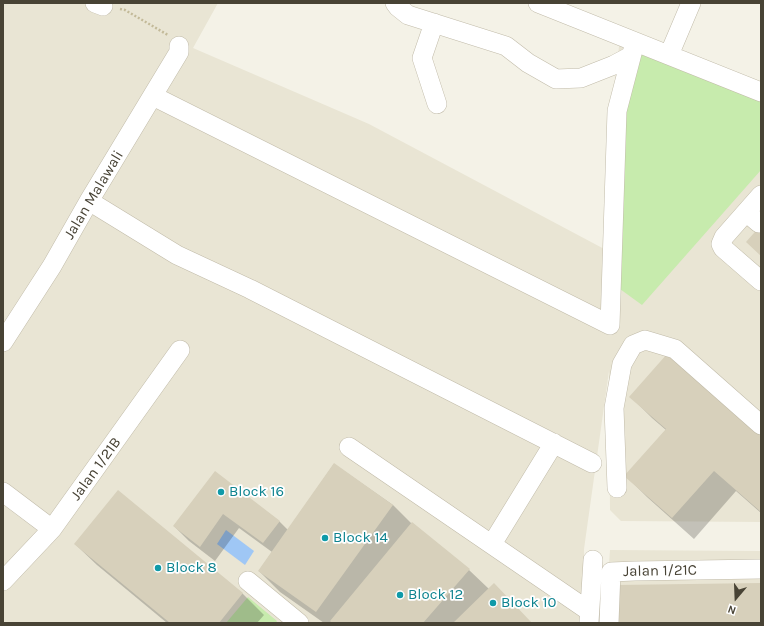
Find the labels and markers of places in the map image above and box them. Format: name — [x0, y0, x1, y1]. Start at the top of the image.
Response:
place label: Block 16 — [229, 483, 284, 501]
marker: Block 16 — [216, 487, 226, 497]
place label: Block 14 — [333, 529, 388, 547]
marker: Block 14 — [320, 533, 330, 543]
place label: Block 8 — [166, 559, 217, 577]
marker: Block 8 — [153, 563, 163, 573]
place label: Block 12 — [408, 586, 463, 604]
marker: Block 12 — [395, 590, 405, 600]
place label: Block 10 — [501, 594, 556, 612]
marker: Block 10 — [488, 598, 498, 608]

